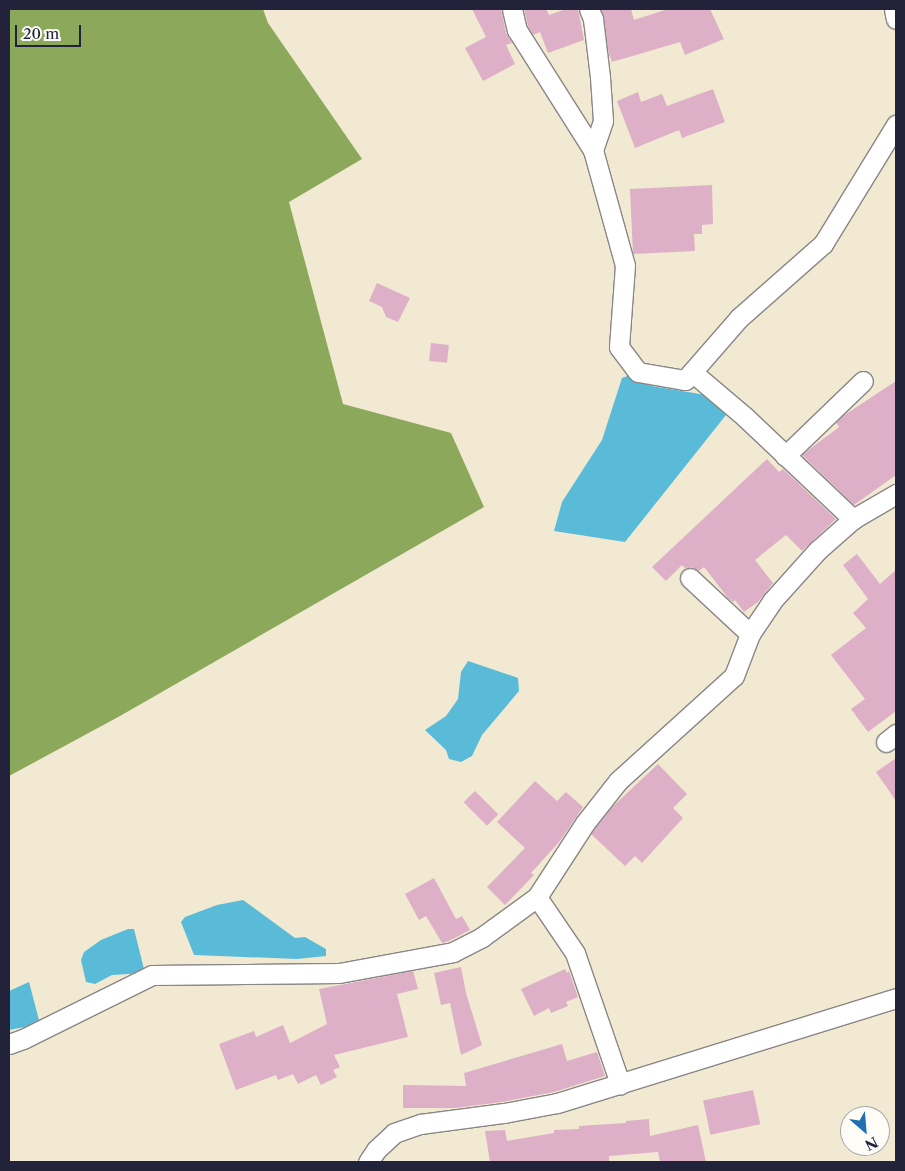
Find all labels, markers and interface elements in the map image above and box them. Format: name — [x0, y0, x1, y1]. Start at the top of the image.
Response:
scale bar — [18, 15, 84, 47]
text: 20 m — [23, 24, 59, 43]
north arrow — [840, 1106, 890, 1156]
text: N — [862, 1133, 881, 1154]

